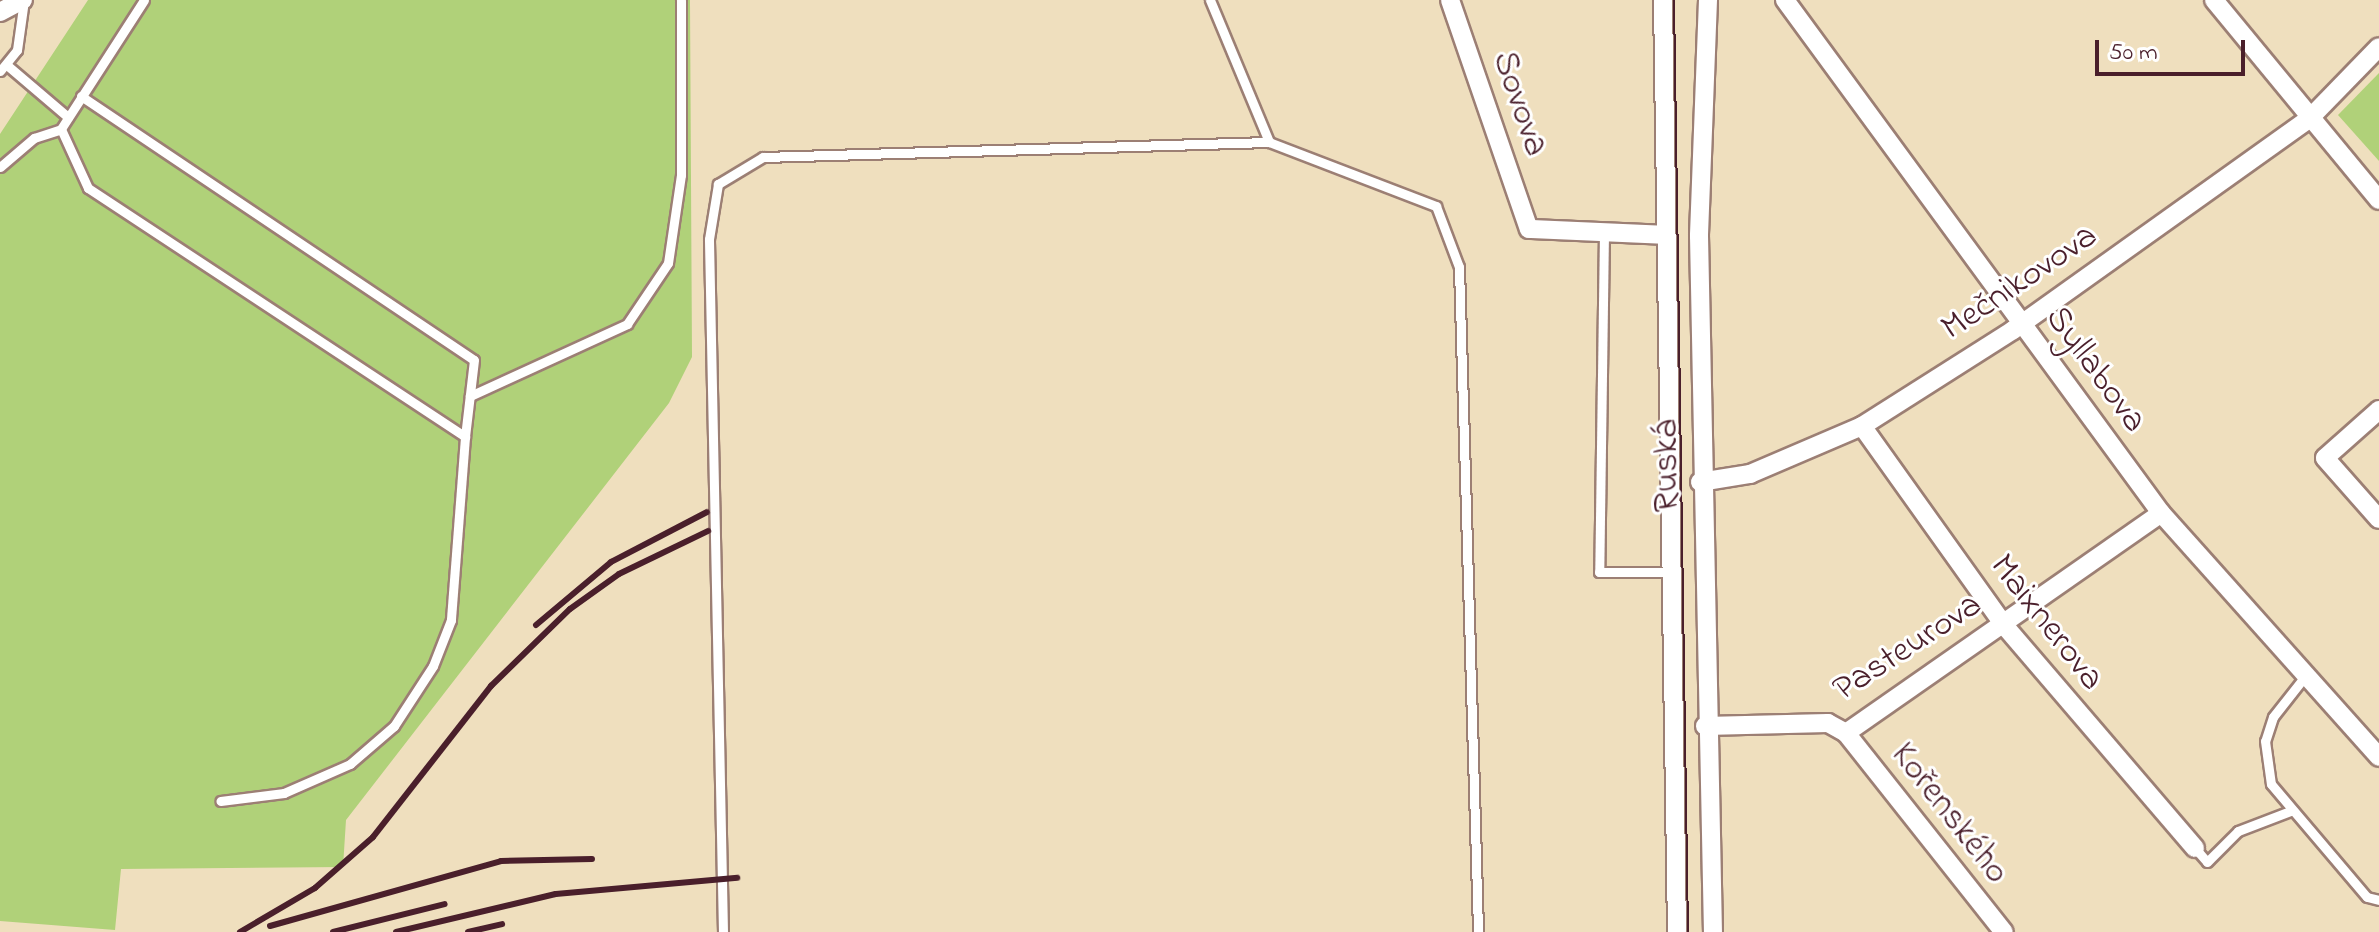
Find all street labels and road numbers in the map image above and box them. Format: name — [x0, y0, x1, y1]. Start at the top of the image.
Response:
street label: Sovova — [1481, 46, 1557, 162]
street label: Mečnikovova — [1934, 215, 2106, 351]
street label: Syllabova — [2035, 298, 2155, 442]
street label: Ruská — [1646, 419, 1690, 513]
street label: Maixnerova — [1979, 546, 2113, 700]
street label: Pasteurova — [1826, 584, 1990, 712]
street label: Kořenského — [1880, 735, 2018, 893]

